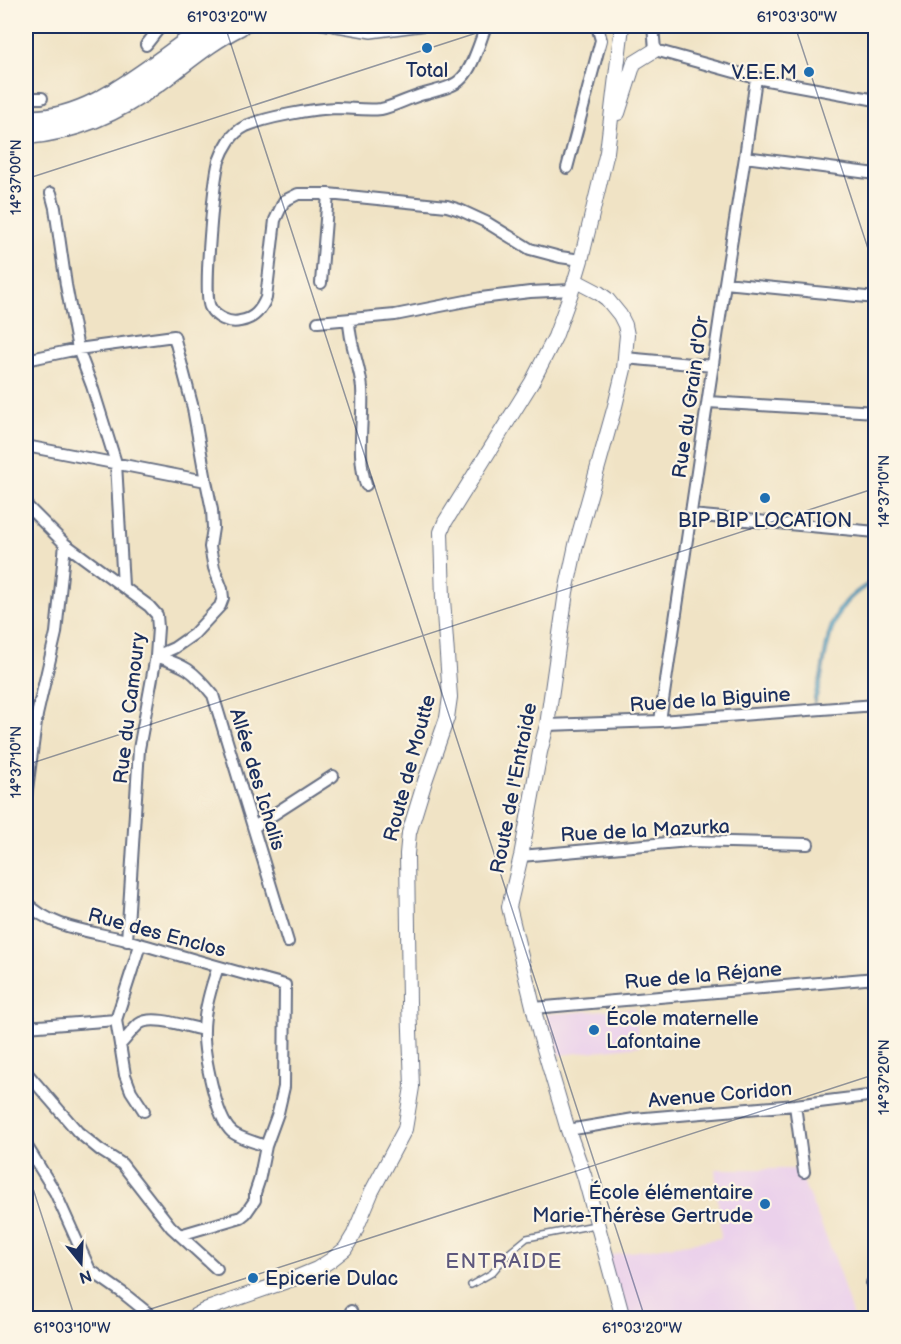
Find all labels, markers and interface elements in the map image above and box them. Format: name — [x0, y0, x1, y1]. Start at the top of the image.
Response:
text: 61°03'20"W — [187, 8, 267, 27]
text: 61°03'30"W — [757, 8, 838, 27]
marker: Total — [420, 41, 434, 55]
place label: Total — [406, 59, 448, 83]
place label: V.E.E.M — [732, 61, 797, 85]
marker: V.E.E.M — [802, 65, 816, 79]
text: 14°37'00"N — [7, 139, 26, 215]
street label: Rue du Grain d'Or — [668, 314, 714, 480]
text: 14°37'10"N — [875, 455, 894, 527]
marker: BIP BIP LOCATION — [758, 491, 772, 505]
place label: BIP BIP LOCATION — [678, 509, 852, 533]
street label: Rue du Camoury — [109, 631, 151, 785]
street label: Rue de la Biguine — [629, 682, 791, 718]
street label: Route de Moutte — [379, 692, 441, 844]
street label: Route de l'Entraide — [486, 701, 542, 876]
street label: Allée des Ichalis — [224, 705, 290, 853]
text: 14°37'10"N — [7, 726, 26, 798]
street label: Rue de la Mazurka — [560, 815, 730, 847]
street label: Rue des Enclos — [85, 903, 228, 963]
street label: Rue de la Réjane — [623, 957, 783, 995]
place label: École maternelle Lafontaine — [606, 1006, 759, 1054]
marker: École maternelle Lafontaine — [587, 1023, 601, 1037]
text: 14°37'20"N — [875, 1039, 894, 1115]
street label: Avenue Coridon — [647, 1077, 793, 1113]
place label: École élémentaire Marie-Thérèse Gertrude — [532, 1180, 753, 1228]
marker: École élémentaire Marie-Thérèse Gertrude — [758, 1197, 772, 1211]
north arrow — [51, 1233, 111, 1293]
district label: ENTRAIDE — [445, 1249, 563, 1274]
text: N — [77, 1265, 94, 1287]
place label: Epicerie Dulac — [265, 1267, 398, 1291]
marker: Epicerie Dulac — [246, 1271, 260, 1285]
text: 61°03'10"W — [33, 1319, 111, 1338]
text: 61°03'20"W — [602, 1319, 682, 1338]

